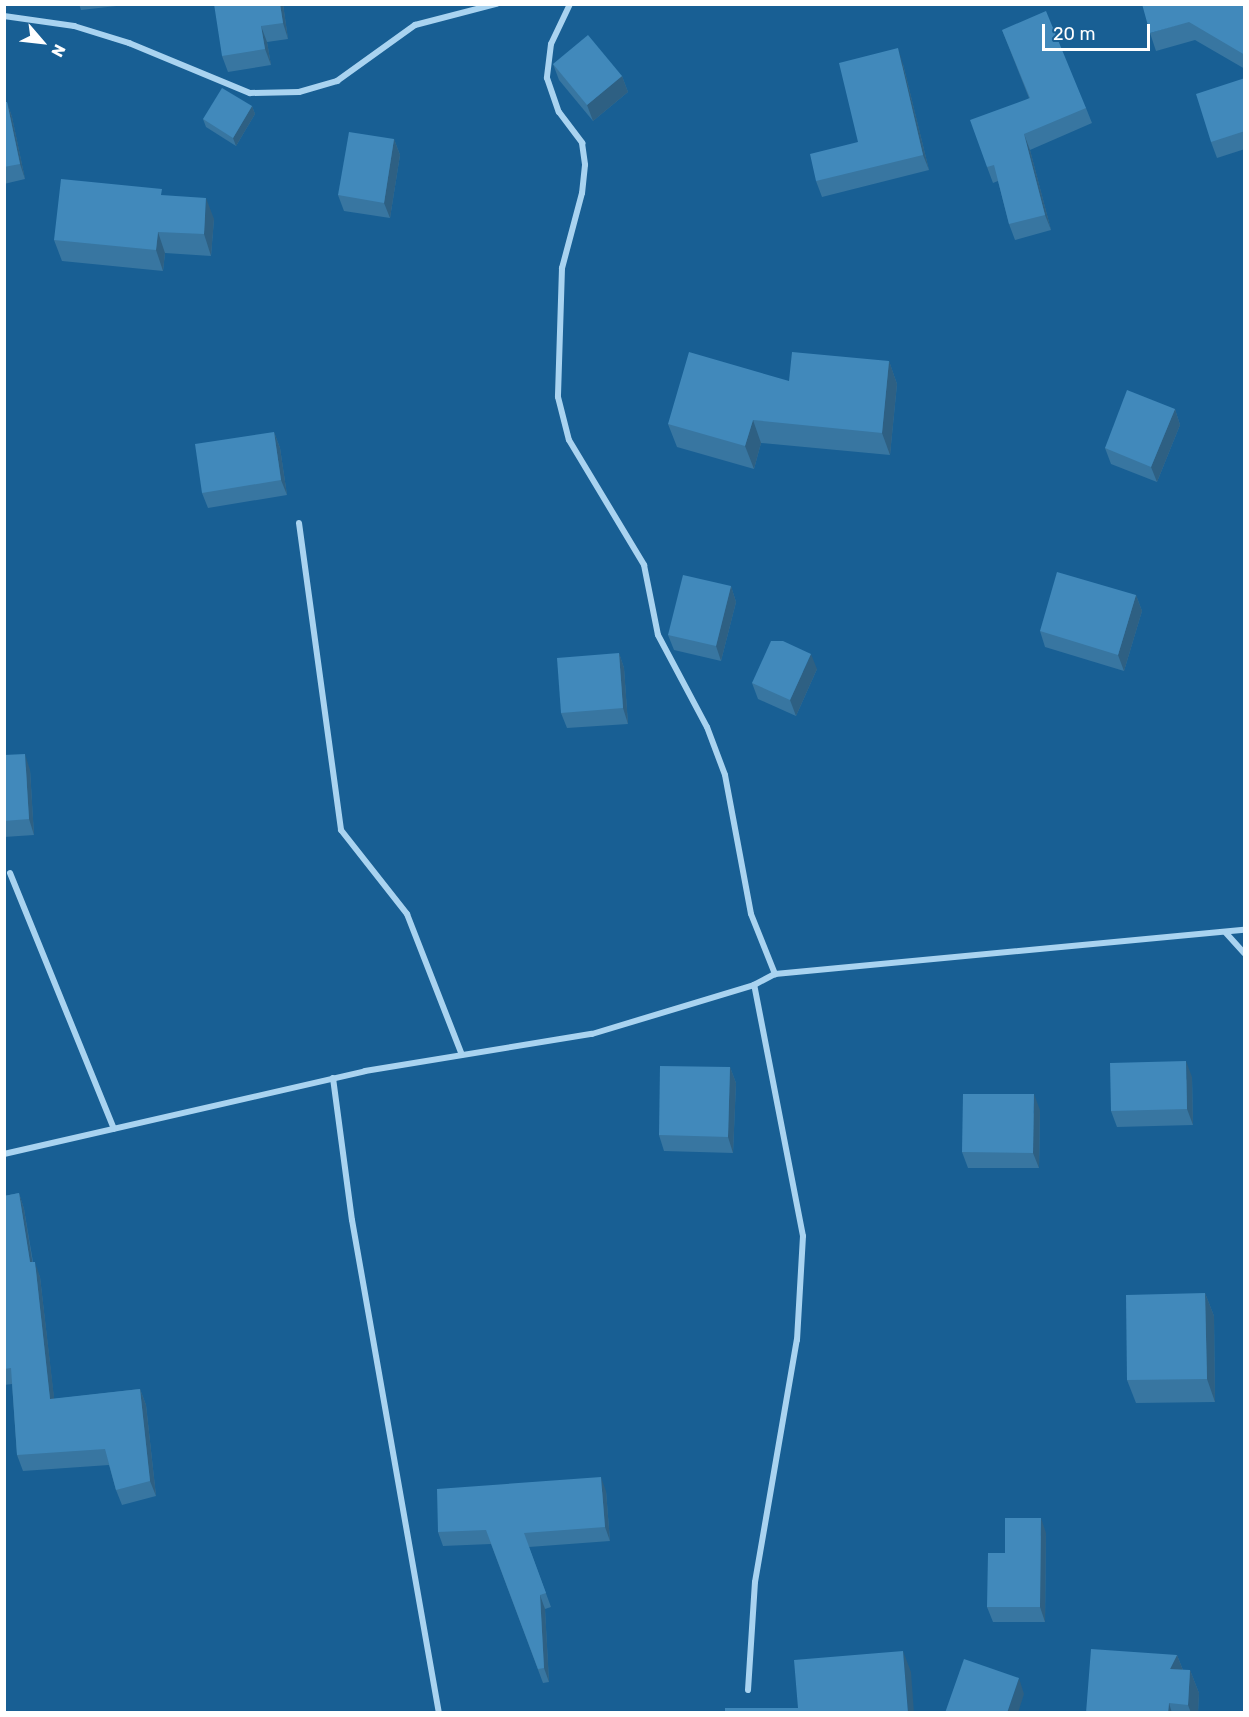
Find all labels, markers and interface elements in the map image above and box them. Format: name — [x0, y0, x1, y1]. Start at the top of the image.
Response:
north arrow — [12, 12, 72, 72]
scale bar — [1045, 12, 1153, 50]
text: 20 m — [1053, 23, 1095, 45]
text: N — [47, 41, 69, 60]

